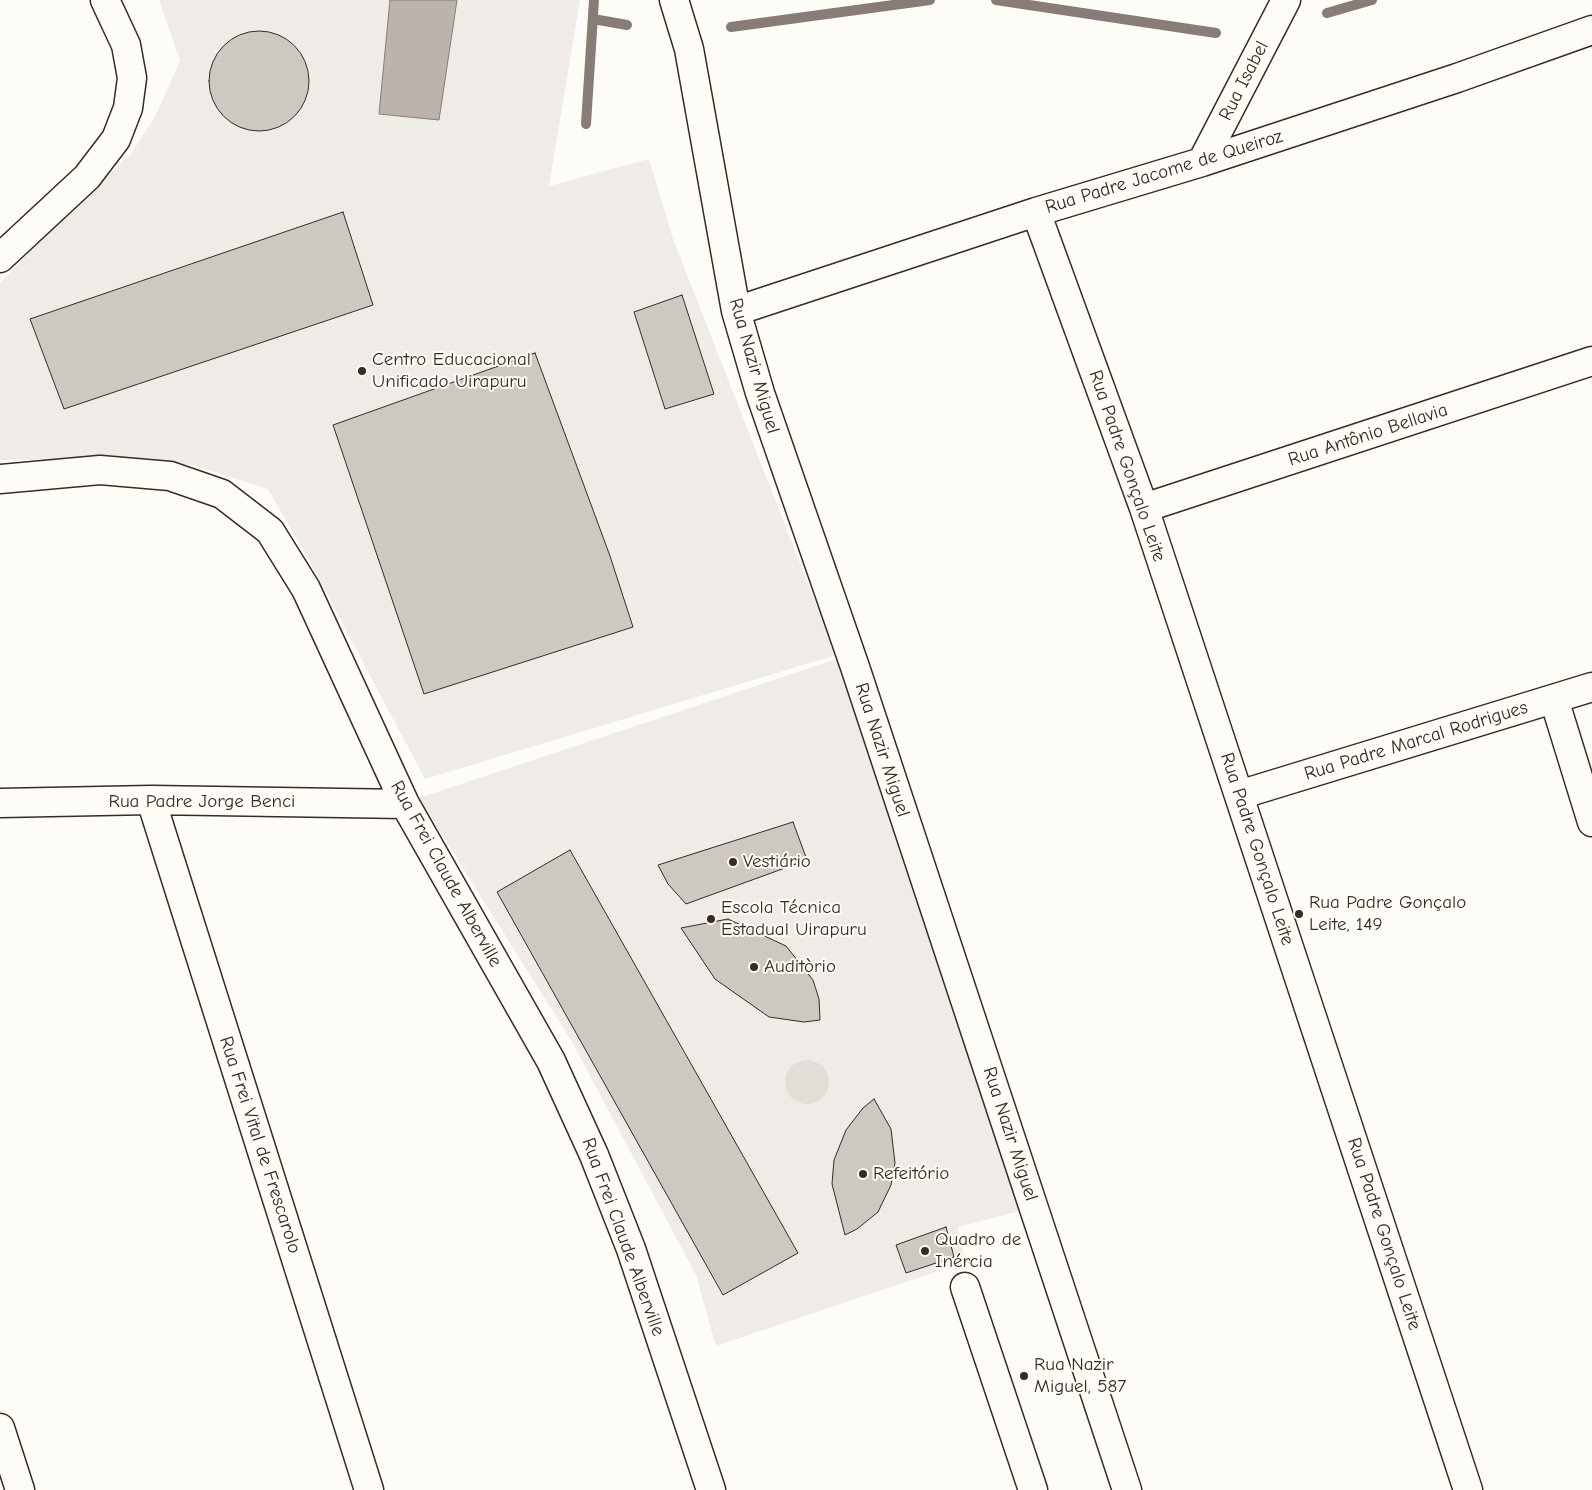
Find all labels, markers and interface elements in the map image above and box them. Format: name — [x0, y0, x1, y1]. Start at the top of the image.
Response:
street label: Rua Isabel — [1214, 37, 1274, 125]
street label: Rua Padre Jacome de Queiroz — [1043, 125, 1285, 219]
street label: Rua Nazir Miguel — [724, 296, 784, 436]
place label: Centro Educacional Unificado Uirapuru — [372, 349, 531, 393]
marker: Centro Educacional Unificado Uirapuru — [356, 365, 368, 377]
street label: Rua Padre Gonçalo Leite — [1083, 367, 1171, 565]
street label: Rua Antônio Bellavia — [1285, 398, 1451, 472]
street label: Rua Nazir Miguel — [850, 680, 914, 820]
street label: Rua Padre Marcal Rodrigues — [1302, 696, 1530, 786]
street label: Rua Padre Gonçalo Leite — [1215, 750, 1299, 948]
street label: Rua Frei Claude Alberville — [385, 777, 507, 971]
street label: Rua Padre Jorge Benci — [109, 791, 295, 813]
place label: Vestiário — [743, 851, 811, 873]
marker: Vestiário — [727, 856, 739, 868]
place label: Rua Padre Gonçalo Leite, 149 — [1309, 892, 1466, 936]
place label: Escola Técnica Estadual Uirapuru — [721, 897, 867, 941]
marker: Rua Padre Gonçalo Leite, 149 — [1293, 908, 1305, 920]
marker: Escola Técnica Estadual Uirapuru — [705, 913, 717, 925]
place label: Auditòrio — [764, 956, 836, 978]
marker: Auditòrio — [748, 961, 760, 973]
street label: Rua Frei Vital de Frescarolo — [214, 1033, 306, 1257]
street label: Rua Nazir Miguel — [978, 1064, 1042, 1204]
street label: Rua Frei Claude Alberville — [576, 1135, 670, 1339]
street label: Rua Padre Gonçalo Leite — [1342, 1135, 1426, 1333]
place label: Refeitório — [873, 1163, 949, 1185]
marker: Refeitório — [857, 1168, 869, 1180]
place label: Quadro de Inércia — [935, 1229, 1021, 1273]
marker: Quadro de Inércia — [919, 1245, 931, 1257]
place label: Rua Nazir Miguel, 587 — [1034, 1354, 1126, 1398]
marker: Rua Nazir Miguel, 587 — [1018, 1370, 1030, 1382]

